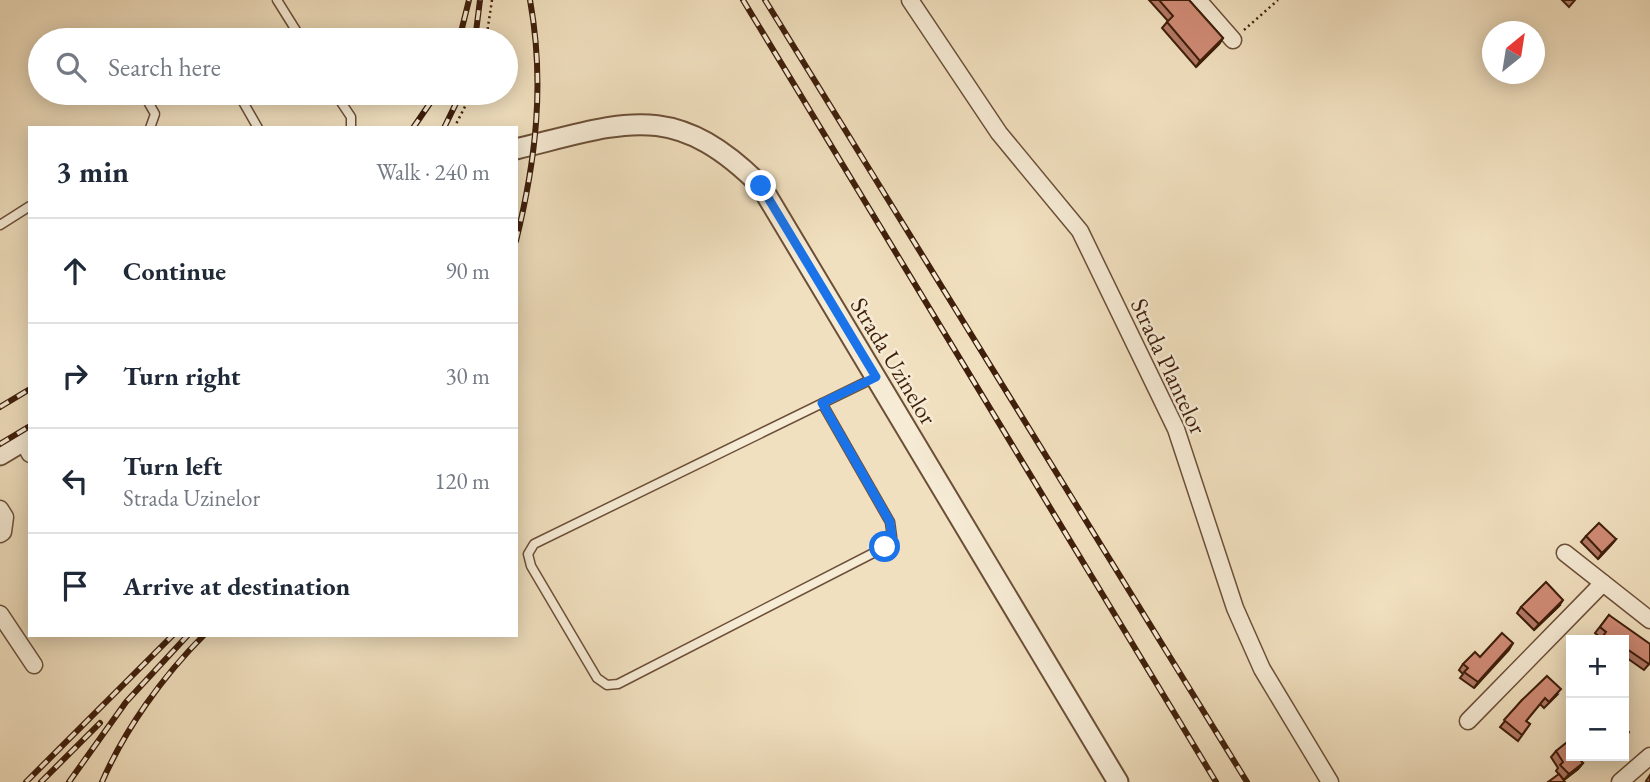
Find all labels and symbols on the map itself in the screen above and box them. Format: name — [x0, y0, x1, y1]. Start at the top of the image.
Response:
north arrow — [1482, 21, 1545, 84]
route end — [745, 170, 776, 201]
street label: Strada Uzinelor — [844, 292, 944, 430]
street label: Strada Plantelor — [1124, 293, 1214, 439]
route start — [869, 531, 900, 562]

